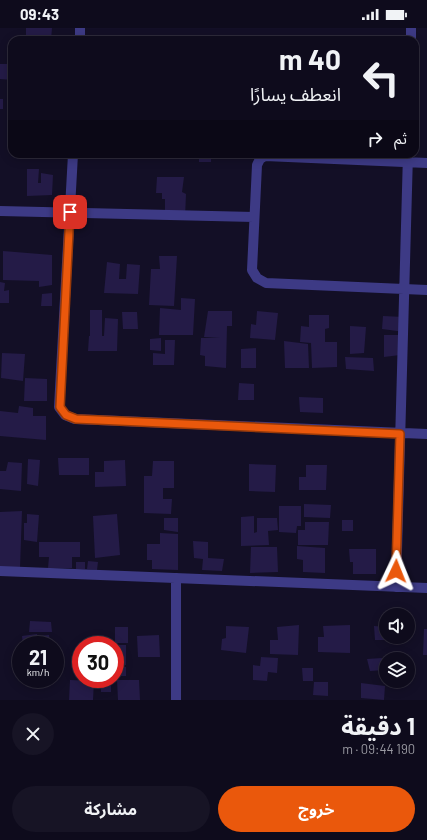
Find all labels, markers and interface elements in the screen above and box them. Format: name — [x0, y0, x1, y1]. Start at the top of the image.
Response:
text: 09:43 — [20, 5, 59, 23]
text: 40 m — [279, 42, 341, 76]
icon: left — [355, 52, 407, 104]
text: انعطف يسارًا — [250, 83, 341, 105]
icon: right — [364, 128, 386, 150]
text: ثم — [394, 129, 407, 147]
pin — [53, 195, 87, 229]
icon: arrive — [59, 201, 81, 223]
position arrow — [375, 550, 417, 592]
map controls — [379, 608, 415, 688]
button: sound — [379, 608, 415, 644]
speed limit sign: 30 — [72, 636, 124, 688]
text: 21 — [29, 645, 47, 669]
button: layers — [379, 652, 415, 688]
text: km/h — [27, 666, 49, 678]
text: 1 دقيقة — [341, 711, 415, 740]
button: close — [12, 713, 54, 755]
text: 190 m · 09:44 — [342, 741, 415, 757]
button: مشاركة — [12, 786, 210, 832]
button: خروج — [218, 786, 415, 832]

